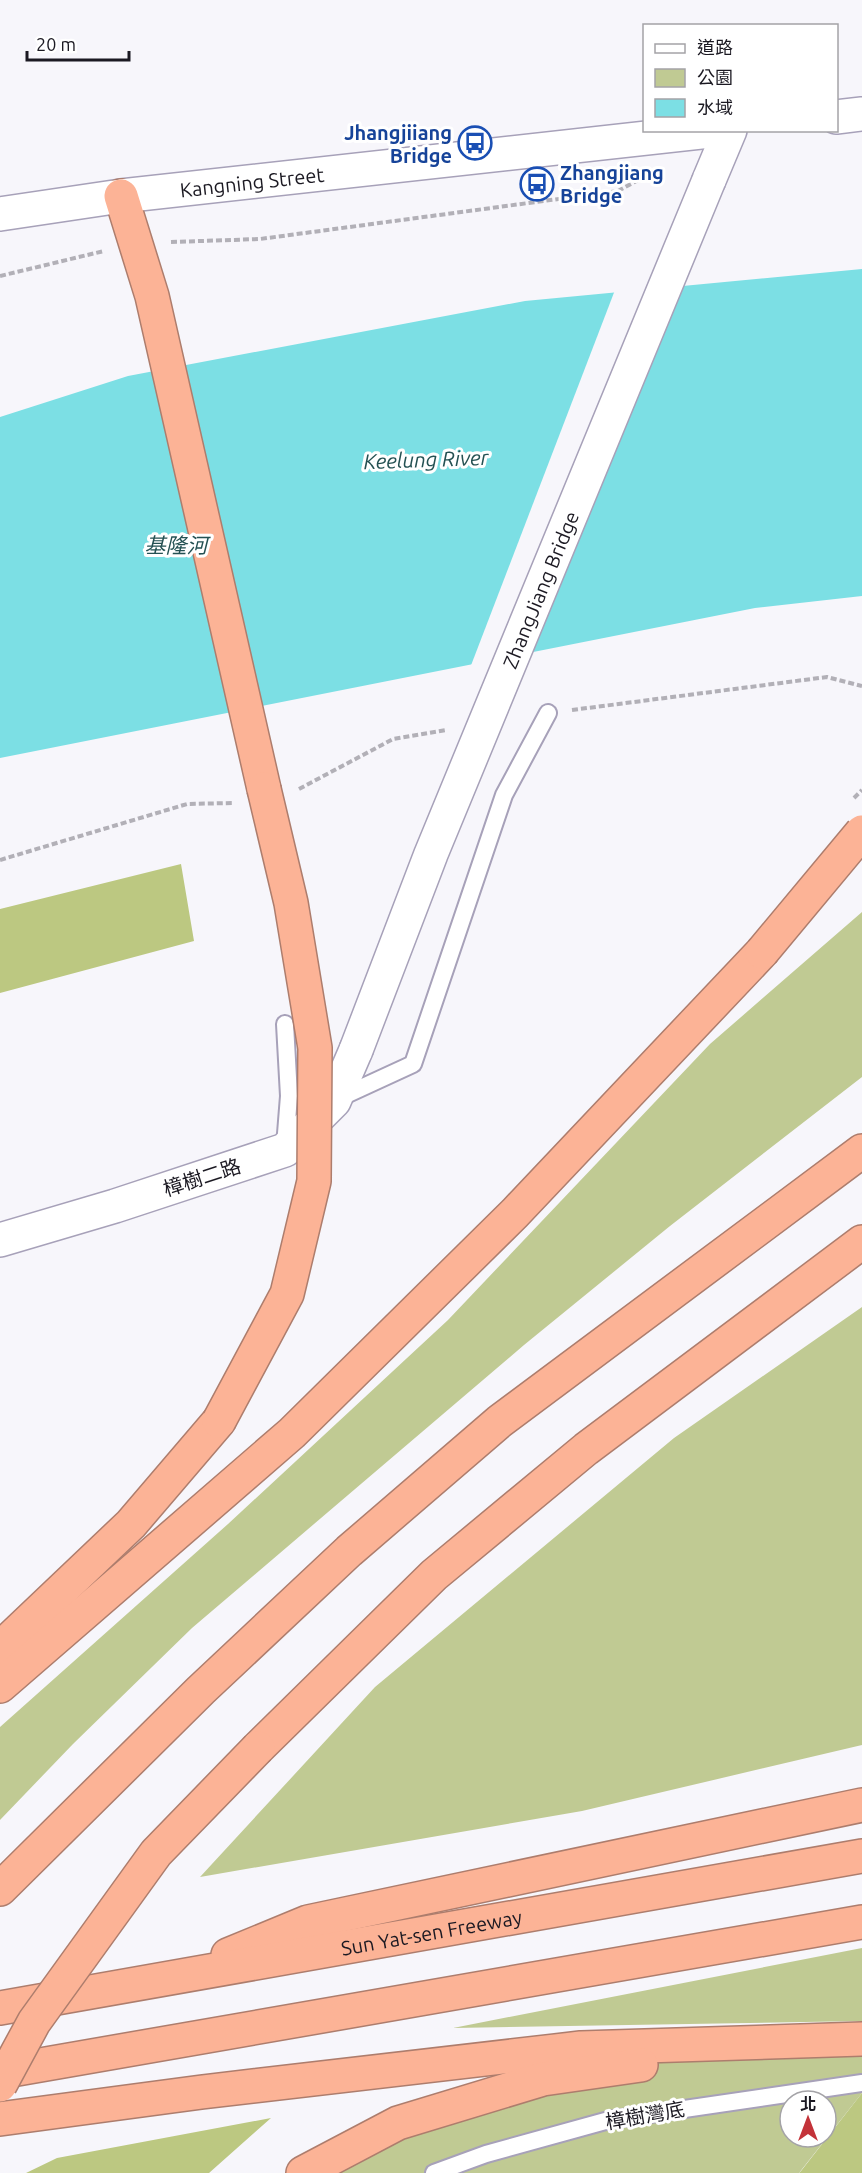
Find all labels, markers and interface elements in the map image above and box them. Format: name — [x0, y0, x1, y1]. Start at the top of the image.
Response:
scale bar — [27, 24, 129, 62]
legend — [643, 24, 838, 132]
text: 20 m — [36, 34, 76, 54]
text: 道路 — [697, 37, 733, 57]
text: 公園 — [697, 67, 733, 87]
text: 水域 — [697, 97, 733, 117]
place label: Jhangjiiang Bridge — [344, 121, 452, 167]
bus stop icon: Jhangjiiang Bridge — [457, 125, 493, 161]
place label: Zhangjiang Bridge — [560, 161, 664, 207]
street label: Kangning Street — [179, 162, 325, 201]
bus stop icon: Zhangjiang Bridge — [519, 166, 555, 202]
water label: Keelung River — [363, 445, 490, 473]
street label: ZhangJiang Bridge — [497, 507, 583, 671]
water label: 基隆河 — [145, 533, 211, 557]
street label: 樟樹二路 — [160, 1154, 244, 1200]
street label: Sun Yat-sen Freeway — [339, 1905, 524, 1959]
north arrow — [778, 2089, 838, 2149]
text: 北 — [800, 2095, 816, 2113]
street label: 樟樹灣底 — [604, 2097, 686, 2133]

